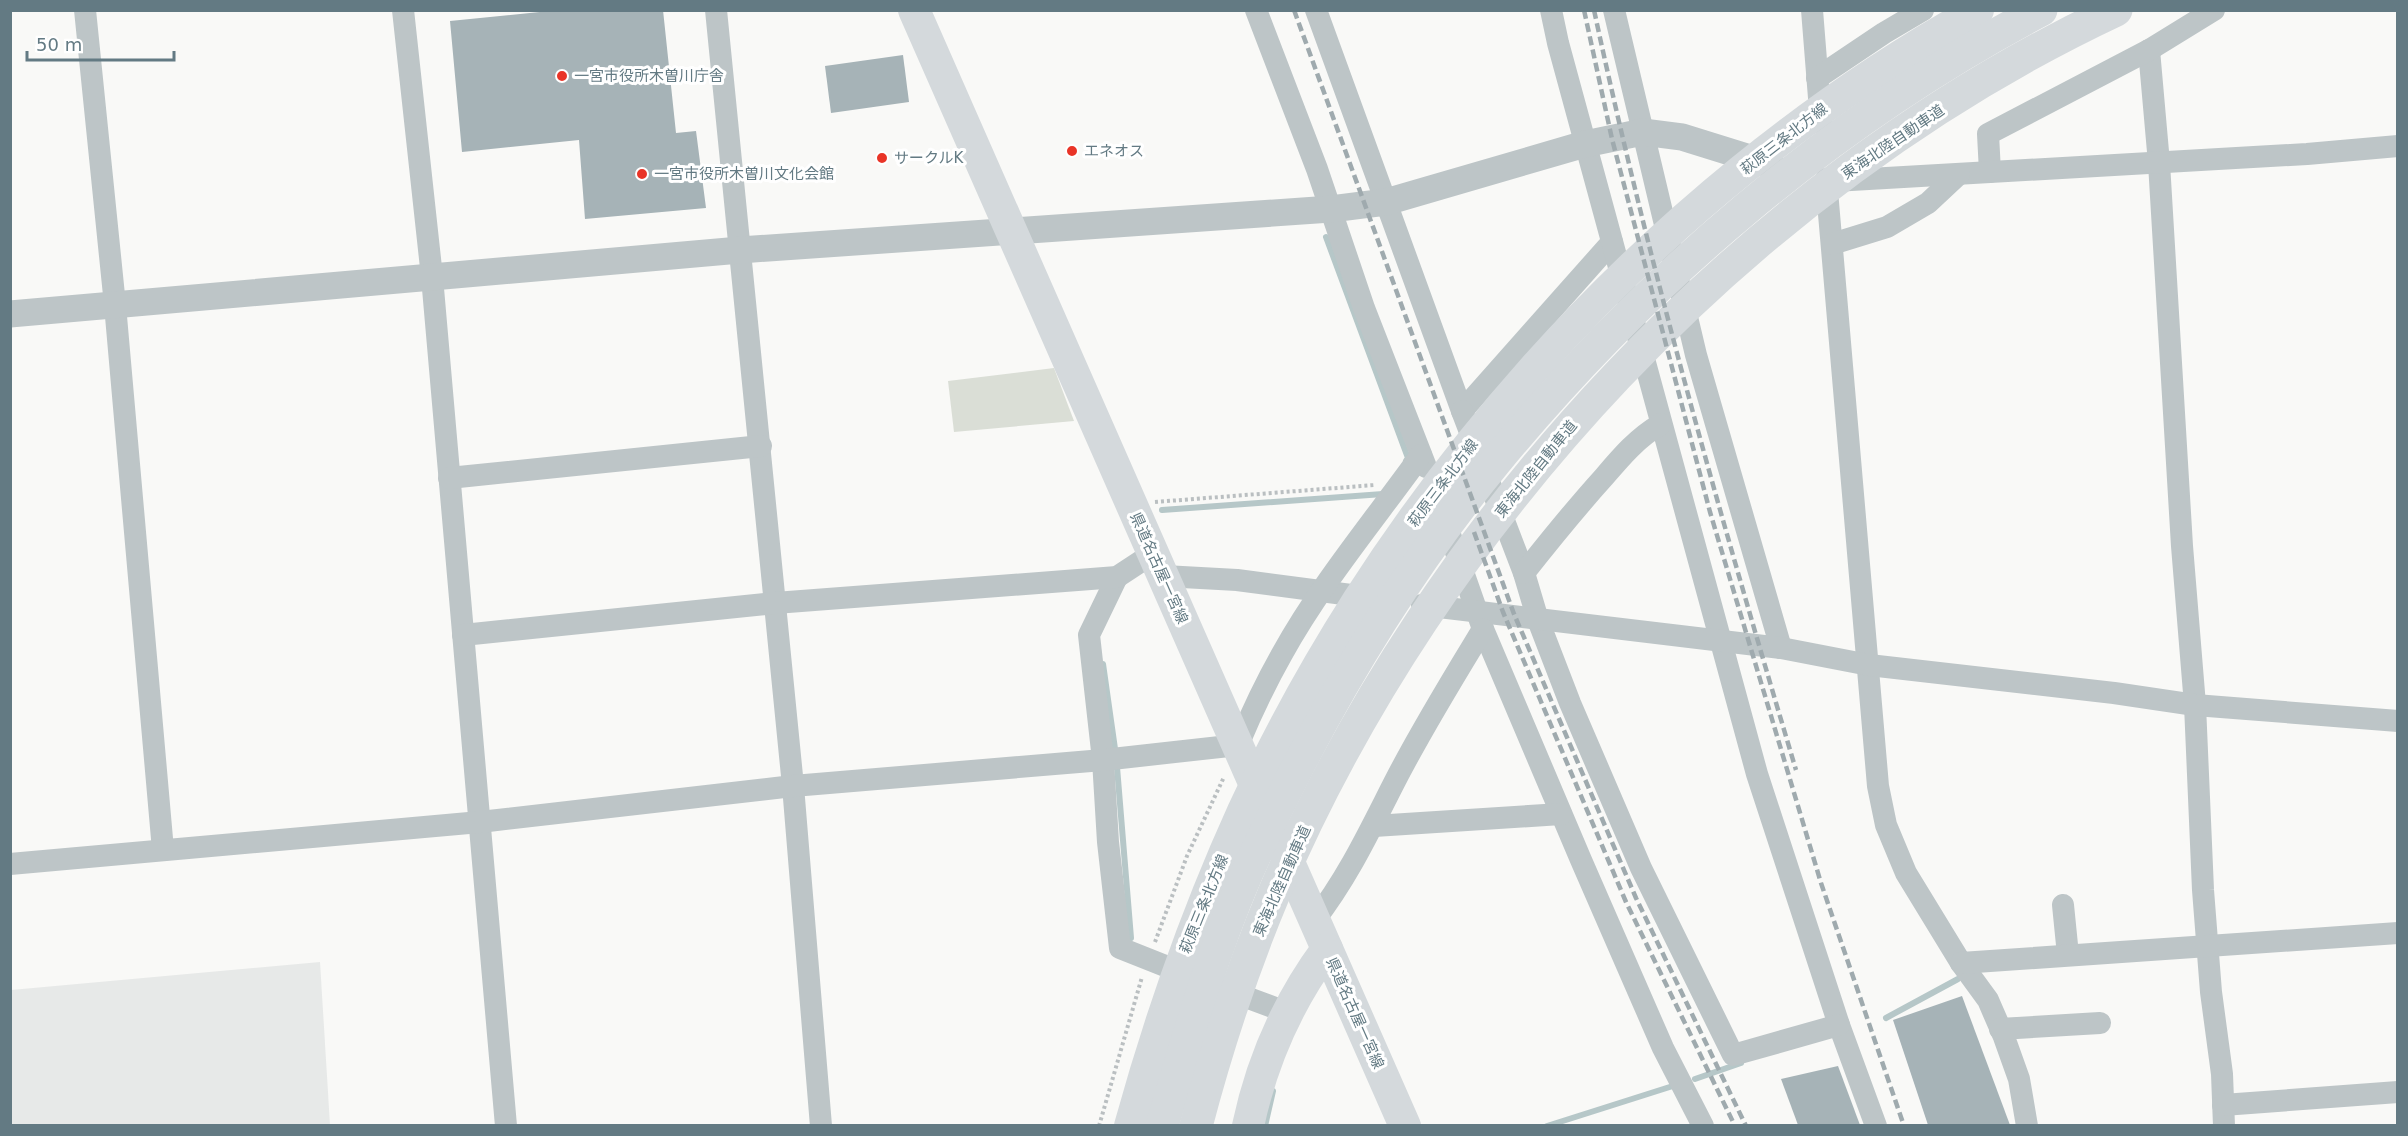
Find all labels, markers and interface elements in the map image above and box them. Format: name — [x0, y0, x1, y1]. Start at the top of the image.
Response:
scale bar — [27, 24, 174, 62]
text: 50 m — [36, 34, 82, 55]
place label: 一宮市役所木曽川庁舎 — [574, 67, 724, 85]
marker: 一宮市役所木曽川庁舎 — [555, 69, 569, 83]
street label: 萩原三条北方線 — [1737, 100, 1831, 178]
street label: 東海北陸自動車道 — [1838, 101, 1948, 183]
place label: エネオス — [1084, 142, 1144, 160]
marker: エネオス — [1065, 144, 1079, 158]
place label: サークルK — [894, 149, 965, 167]
marker: サークルK — [875, 151, 889, 165]
place label: 一宮市役所木曽川文化会館 — [654, 165, 834, 183]
marker: 一宮市役所木曽川文化会館 — [635, 167, 649, 181]
street label: 東海北陸自動車道 — [1491, 417, 1581, 521]
street label: 萩原三条北方線 — [1404, 436, 1482, 530]
street label: 県道名古屋一宮線 — [1126, 510, 1192, 626]
street label: 東海北陸自動車道 — [1249, 823, 1315, 939]
street label: 萩原三条北方線 — [1176, 852, 1232, 956]
street label: 県道名古屋一宮線 — [1322, 955, 1388, 1071]

